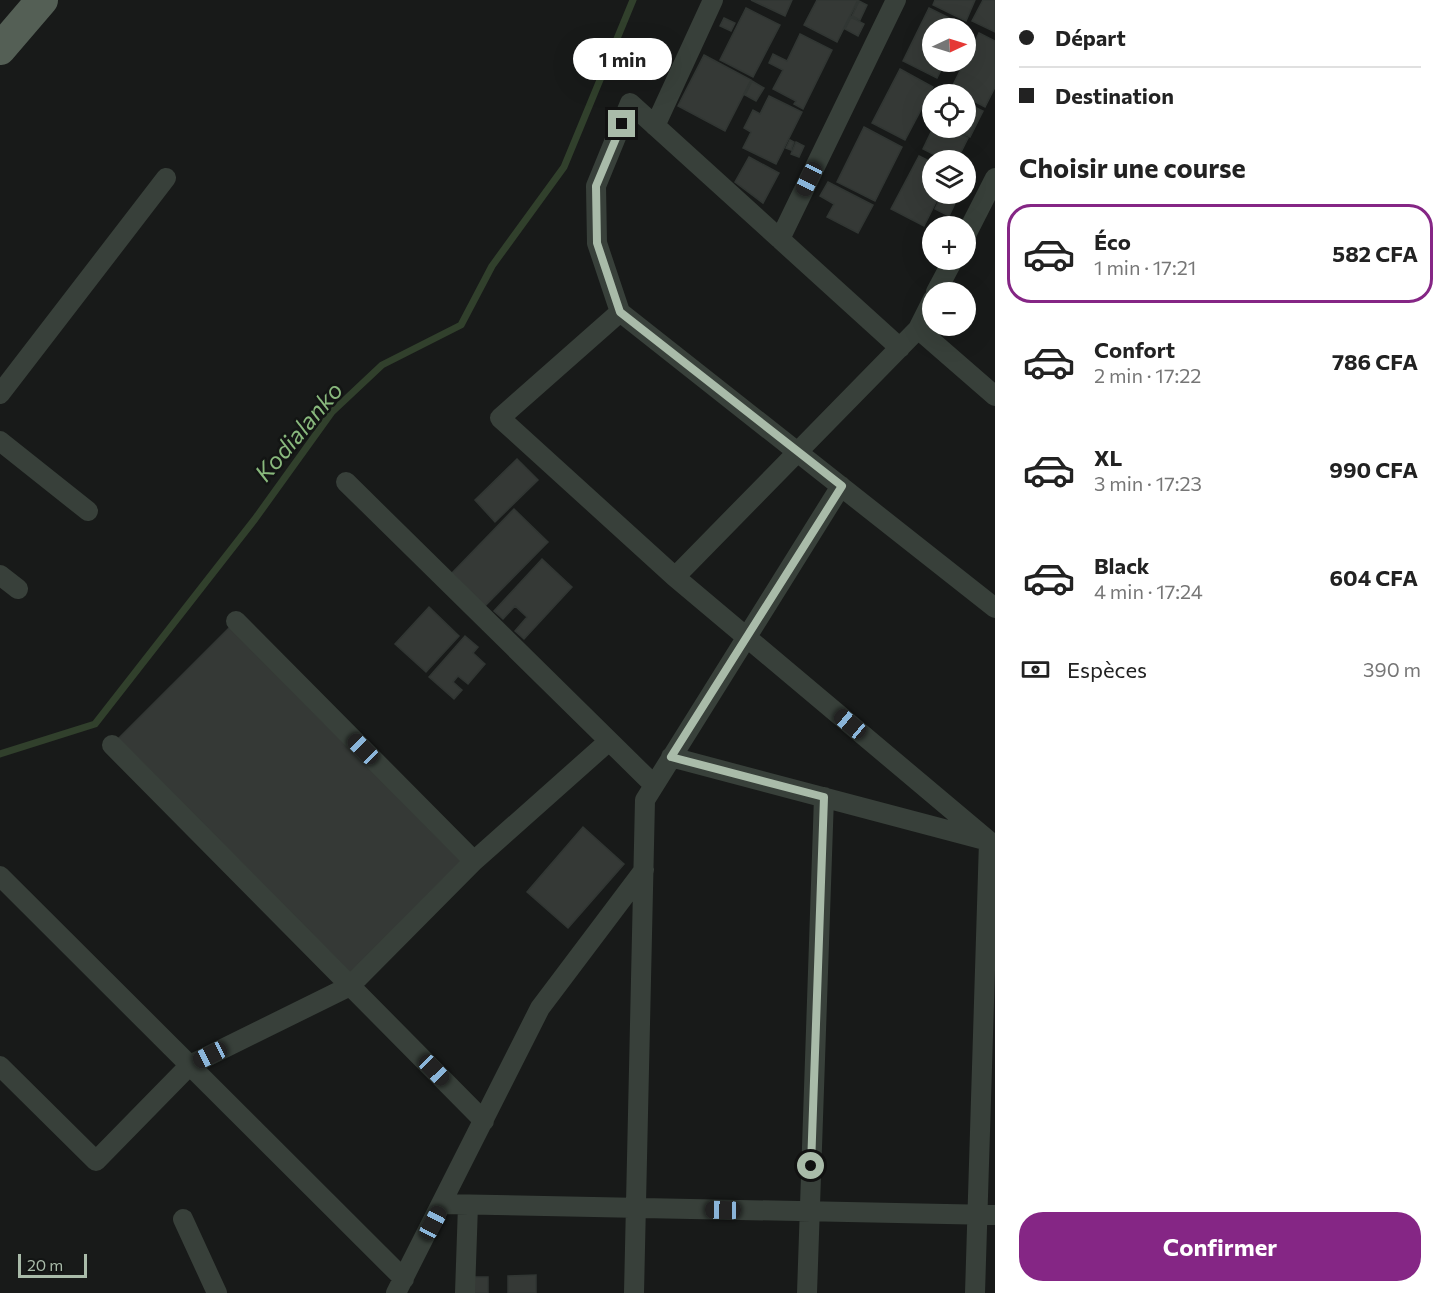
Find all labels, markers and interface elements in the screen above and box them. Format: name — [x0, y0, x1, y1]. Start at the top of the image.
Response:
north arrow — [922, 18, 976, 72]
map controls — [922, 18, 976, 336]
text: Départ — [1055, 24, 1126, 51]
callout: 1 min — [572, 37, 672, 79]
text: 1 min — [599, 47, 646, 71]
text: Destination — [1055, 82, 1174, 109]
button: locate — [922, 84, 976, 138]
route end — [608, 110, 635, 137]
button: layers — [922, 150, 976, 204]
text: Choisir une course — [1019, 151, 1246, 184]
car — [793, 159, 825, 199]
button: + — [922, 216, 976, 270]
icon: car — [1022, 227, 1076, 281]
text: Éco — [1094, 228, 1131, 255]
text: 582 CFA — [1332, 240, 1418, 267]
text: 1 min · 17:21 — [1094, 255, 1196, 279]
button: − — [922, 282, 976, 336]
icon: car — [1022, 335, 1076, 389]
text: Confort — [1094, 336, 1175, 363]
text: 786 CFA — [1332, 348, 1418, 375]
text: 2 min · 17:22 — [1094, 363, 1201, 387]
water label: Kodialanko — [248, 375, 348, 487]
icon: car — [1022, 443, 1076, 497]
text: XL — [1094, 444, 1122, 471]
text: 990 CFA — [1329, 456, 1418, 483]
text: 3 min · 17:23 — [1094, 471, 1202, 495]
icon: car — [1022, 551, 1076, 605]
text: Black — [1094, 552, 1149, 579]
text: 604 CFA — [1329, 564, 1418, 591]
text: 4 min · 17:24 — [1094, 579, 1203, 603]
icon: cash — [1019, 653, 1052, 686]
text: Espèces — [1067, 656, 1147, 683]
text: 390 m — [1363, 657, 1421, 681]
car — [830, 706, 870, 742]
car — [344, 730, 382, 768]
car — [190, 1039, 230, 1071]
car — [415, 1051, 453, 1089]
route start — [797, 1152, 824, 1179]
car — [705, 1201, 741, 1219]
car — [417, 1203, 449, 1243]
button: Confirmer — [1019, 1212, 1421, 1281]
scale bar — [18, 1251, 87, 1278]
text: 20 m — [27, 1255, 63, 1274]

